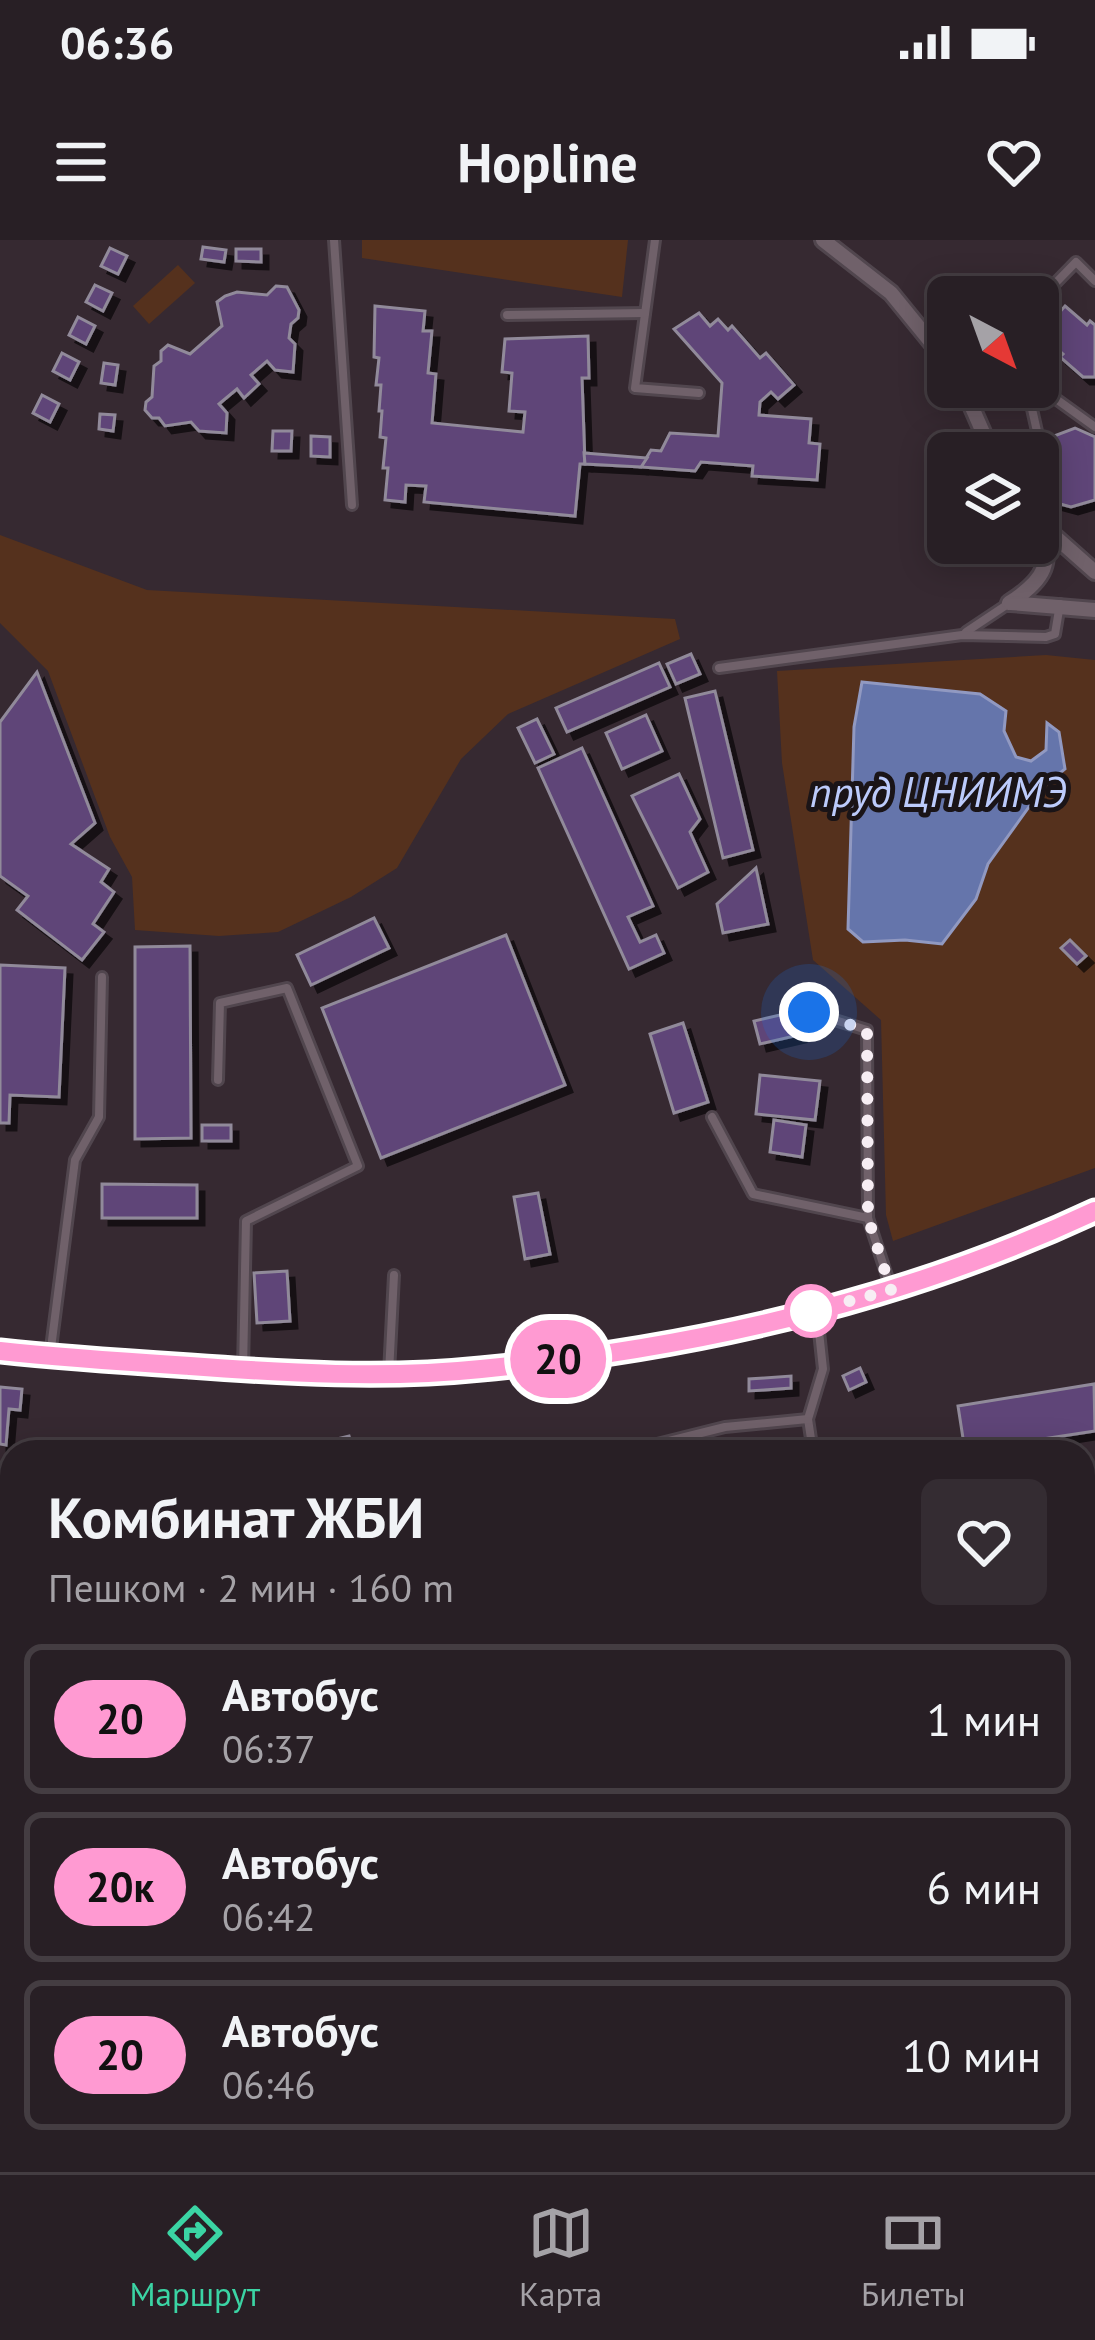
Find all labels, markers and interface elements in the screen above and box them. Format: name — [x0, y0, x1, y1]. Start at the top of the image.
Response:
text: 06:36 — [60, 13, 174, 71]
text: Hopline — [457, 127, 638, 197]
icon: menu — [48, 129, 114, 195]
icon: heart — [981, 129, 1047, 195]
north arrow — [927, 276, 1059, 408]
map controls — [927, 276, 1059, 564]
button: layers — [927, 432, 1059, 564]
water label: пруд ЦНИИМЭ — [810, 764, 1067, 819]
your location — [779, 982, 839, 1042]
unlabelled marker — [786, 1286, 836, 1336]
line badge: 20 — [504, 1320, 612, 1398]
text: 20 — [534, 1331, 582, 1386]
button: heart — [921, 1479, 1047, 1605]
text: Комбинат ЖБИ — [48, 1480, 424, 1554]
text: Пешком · 2 мин · 160 m — [48, 1562, 454, 1613]
text: Автобус — [222, 1665, 379, 1723]
text: 1 мин — [927, 1690, 1041, 1748]
text: 20 — [96, 1691, 144, 1746]
text: 06:37 — [222, 1723, 316, 1774]
text: Автобус — [222, 1833, 379, 1891]
text: 6 мин — [927, 1858, 1041, 1916]
text: 20к — [86, 1859, 154, 1914]
text: 06:42 — [222, 1891, 316, 1942]
text: Автобус — [222, 2001, 379, 2059]
text: 10 мин — [902, 2026, 1041, 2084]
text: 20 — [96, 2027, 144, 2082]
text: 06:46 — [222, 2059, 316, 2110]
tab: Маршрут — [129, 2200, 260, 2315]
tab: Карта — [519, 2200, 602, 2315]
tab: Билеты — [861, 2200, 966, 2315]

